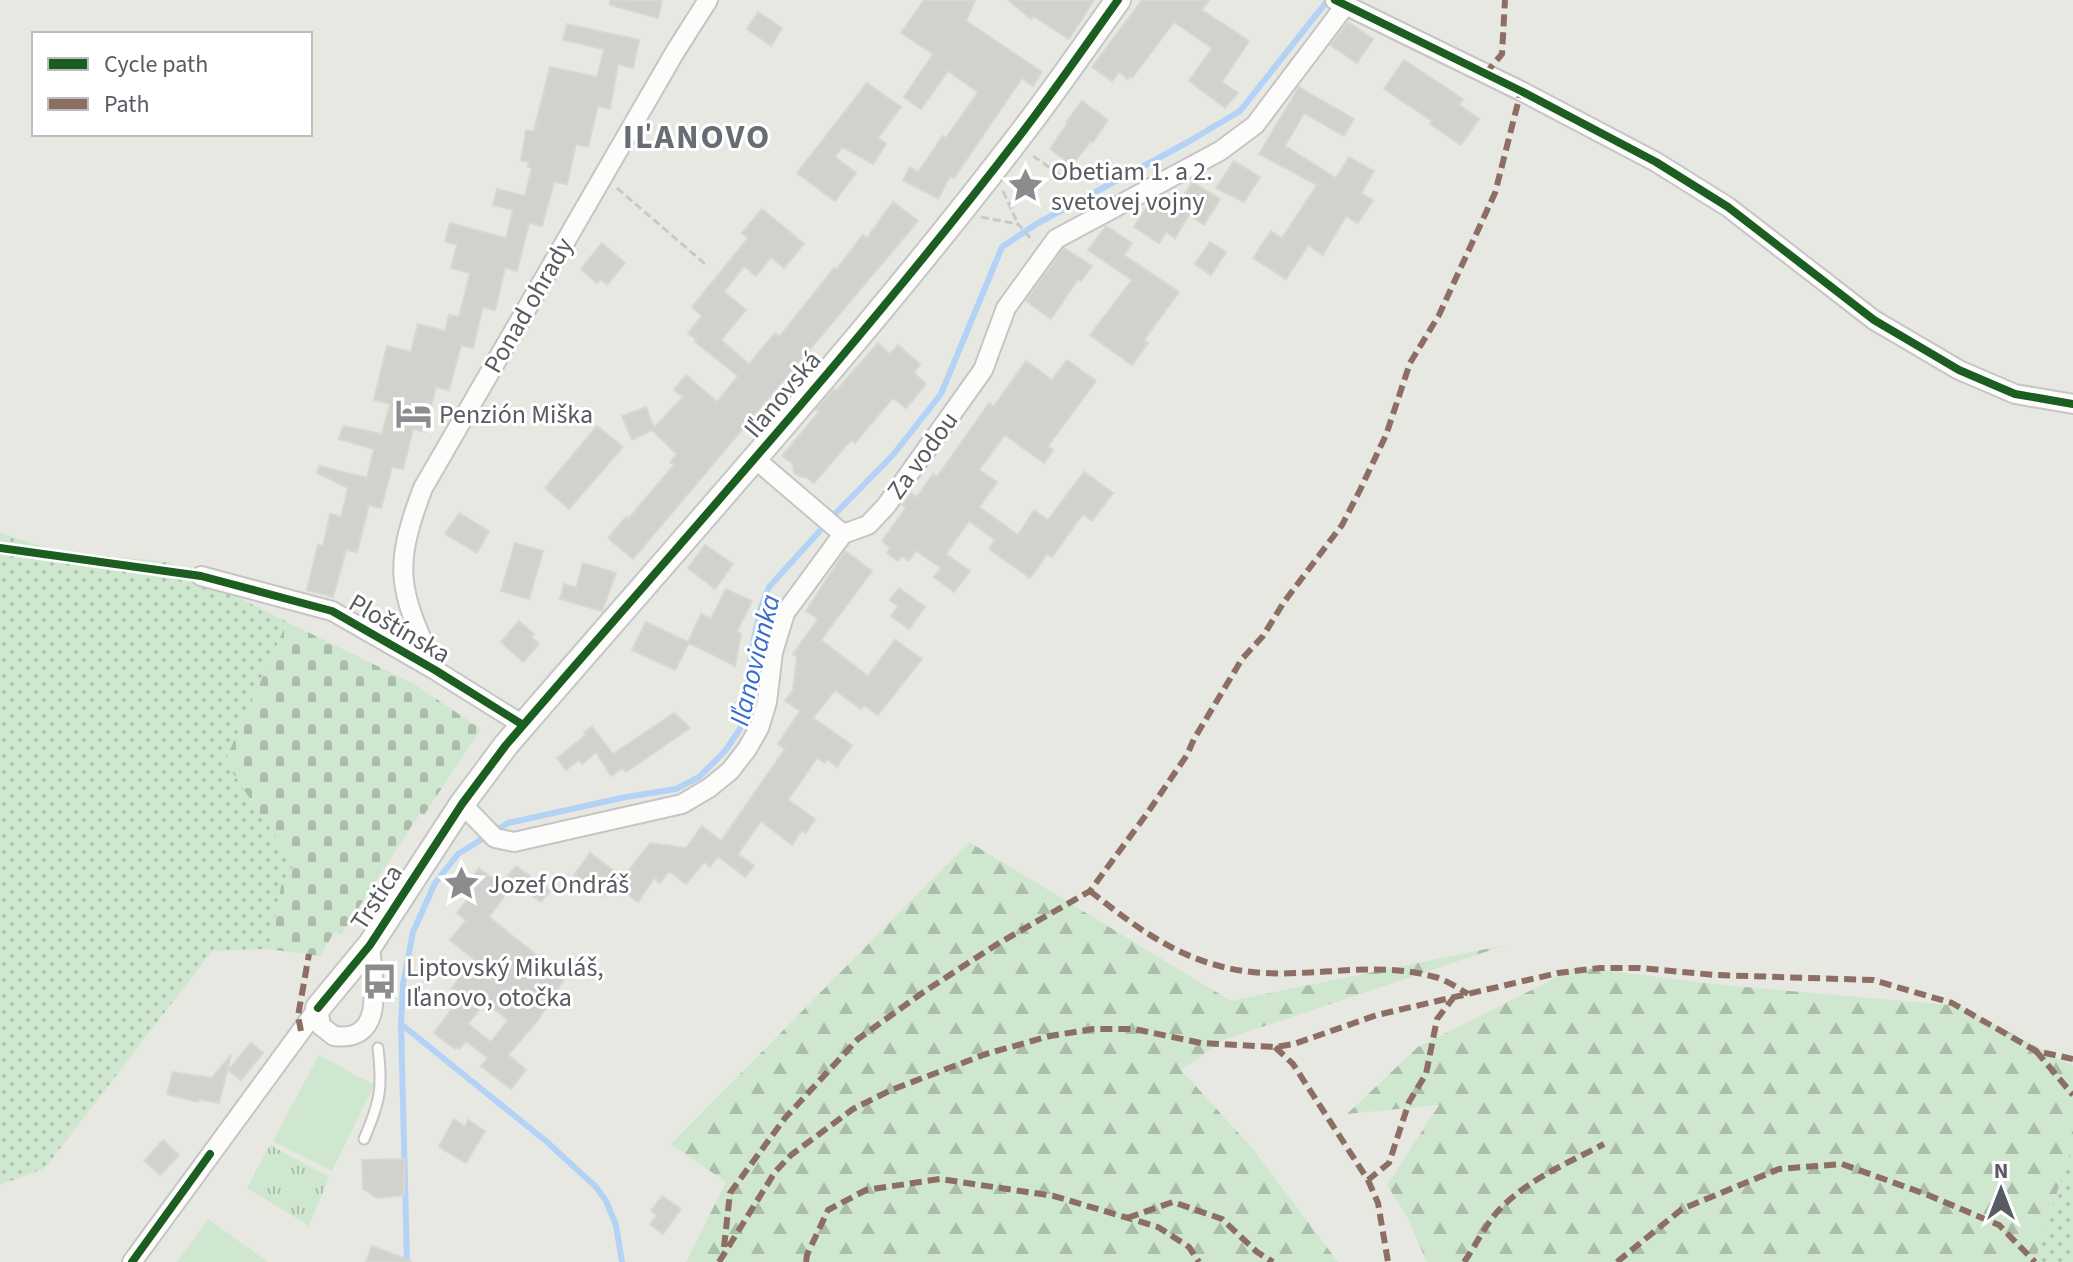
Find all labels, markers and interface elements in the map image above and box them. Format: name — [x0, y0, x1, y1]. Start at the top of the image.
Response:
legend — [32, 32, 312, 136]
text: Cycle path — [104, 47, 208, 82]
text: Path — [104, 87, 150, 122]
district label: IĽANOVO — [623, 113, 771, 162]
place label: Obetiam 1. a 2. svetovej vojny — [1051, 153, 1213, 220]
place icon: Obetiam 1. a 2. svetovej vojny — [1006, 167, 1044, 205]
street label: Ponad ohrady — [475, 230, 582, 380]
street label: Iľanovská — [735, 343, 830, 446]
hotel icon: Penzión Miška — [394, 395, 432, 433]
place label: Penzión Miška — [439, 396, 593, 433]
street label: Za vodou — [878, 404, 967, 507]
street label: Ploštínska — [342, 584, 457, 672]
water label: Iľanovianka — [719, 590, 791, 730]
street label: Trstica — [341, 857, 412, 938]
place icon: Jozef Ondráš — [443, 865, 481, 903]
place label: Jozef Ondráš — [488, 866, 629, 903]
place label: Liptovský Mikuláš, Iľanovo, otočka — [406, 949, 604, 1016]
bus stop icon: Liptovský Mikuláš, Iľanovo, otočka — [361, 963, 399, 1001]
north arrow — [1961, 1150, 2041, 1230]
text: N — [1994, 1155, 2008, 1187]

